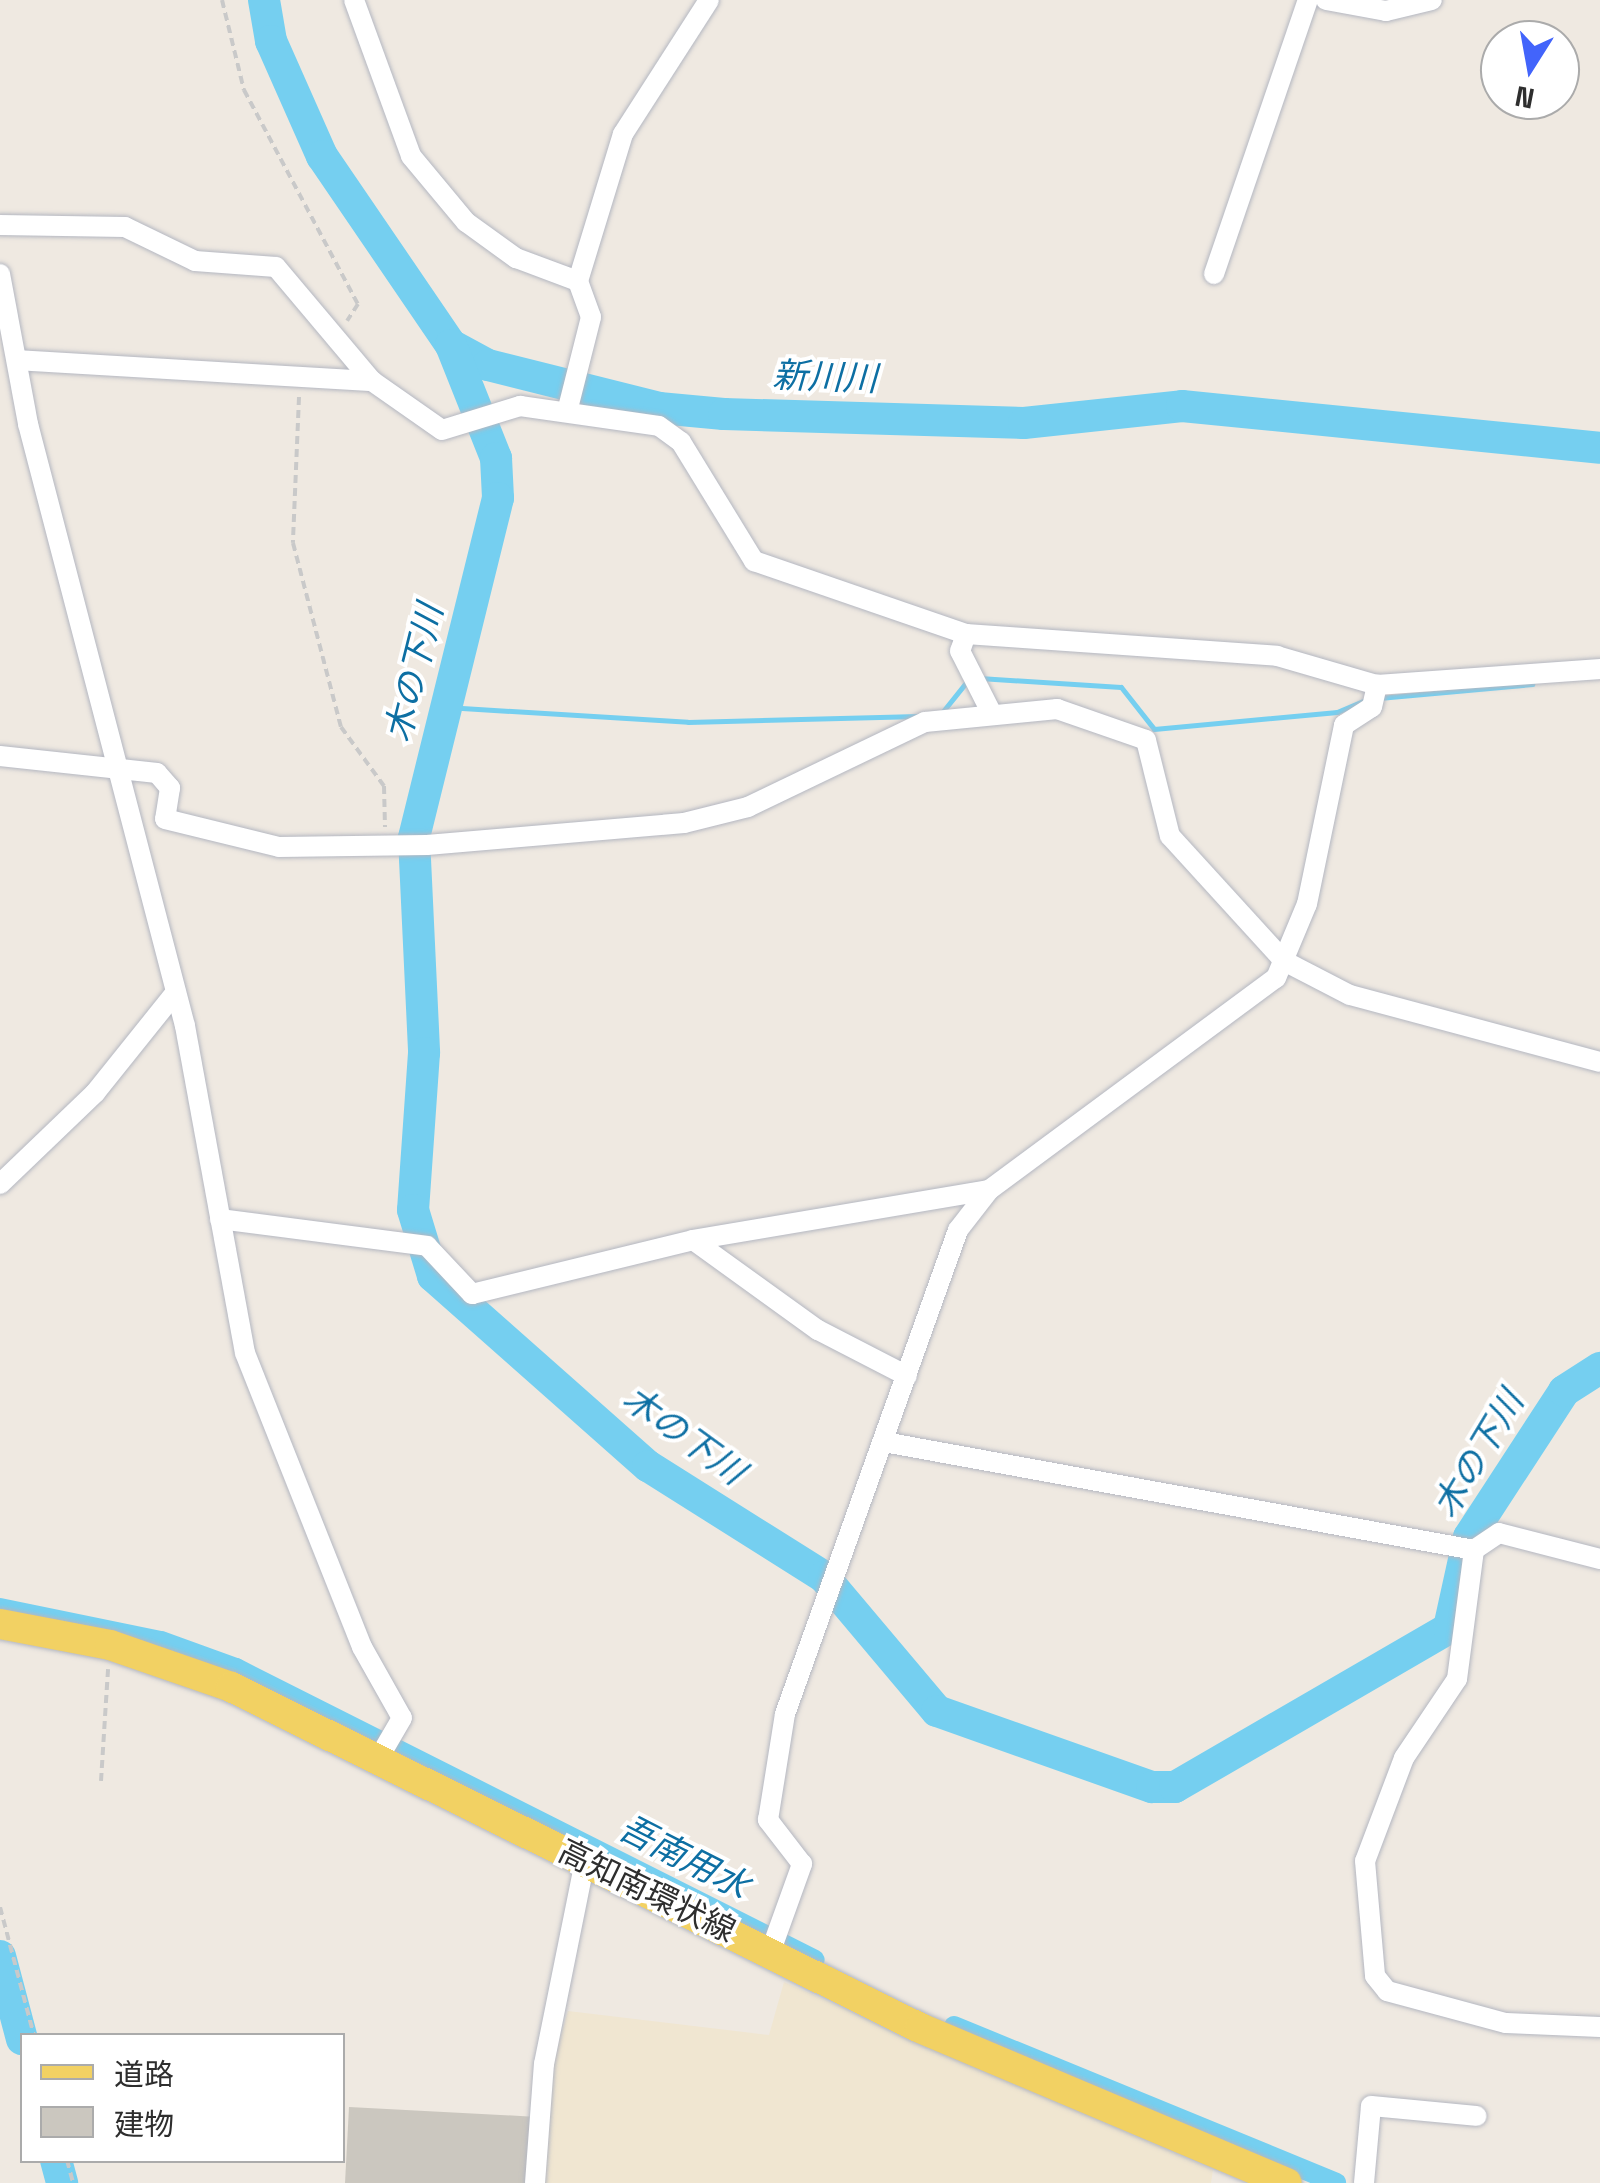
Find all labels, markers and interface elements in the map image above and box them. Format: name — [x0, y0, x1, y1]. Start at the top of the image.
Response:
north arrow — [1480, 20, 1580, 120]
text: N — [1512, 78, 1537, 117]
water label: 新川川 — [772, 354, 878, 400]
water label: 木の下川 — [377, 600, 451, 746]
water label: 木の下川 — [615, 1377, 753, 1493]
water label: 木の下川 — [1424, 1383, 1532, 1525]
water label: 吾南用水 — [612, 1807, 756, 1907]
street label: 高知南環状線 — [552, 1832, 742, 1950]
legend — [20, 2033, 345, 2163]
text: 道路 — [114, 2055, 174, 2094]
text: 建物 — [114, 2105, 174, 2144]

